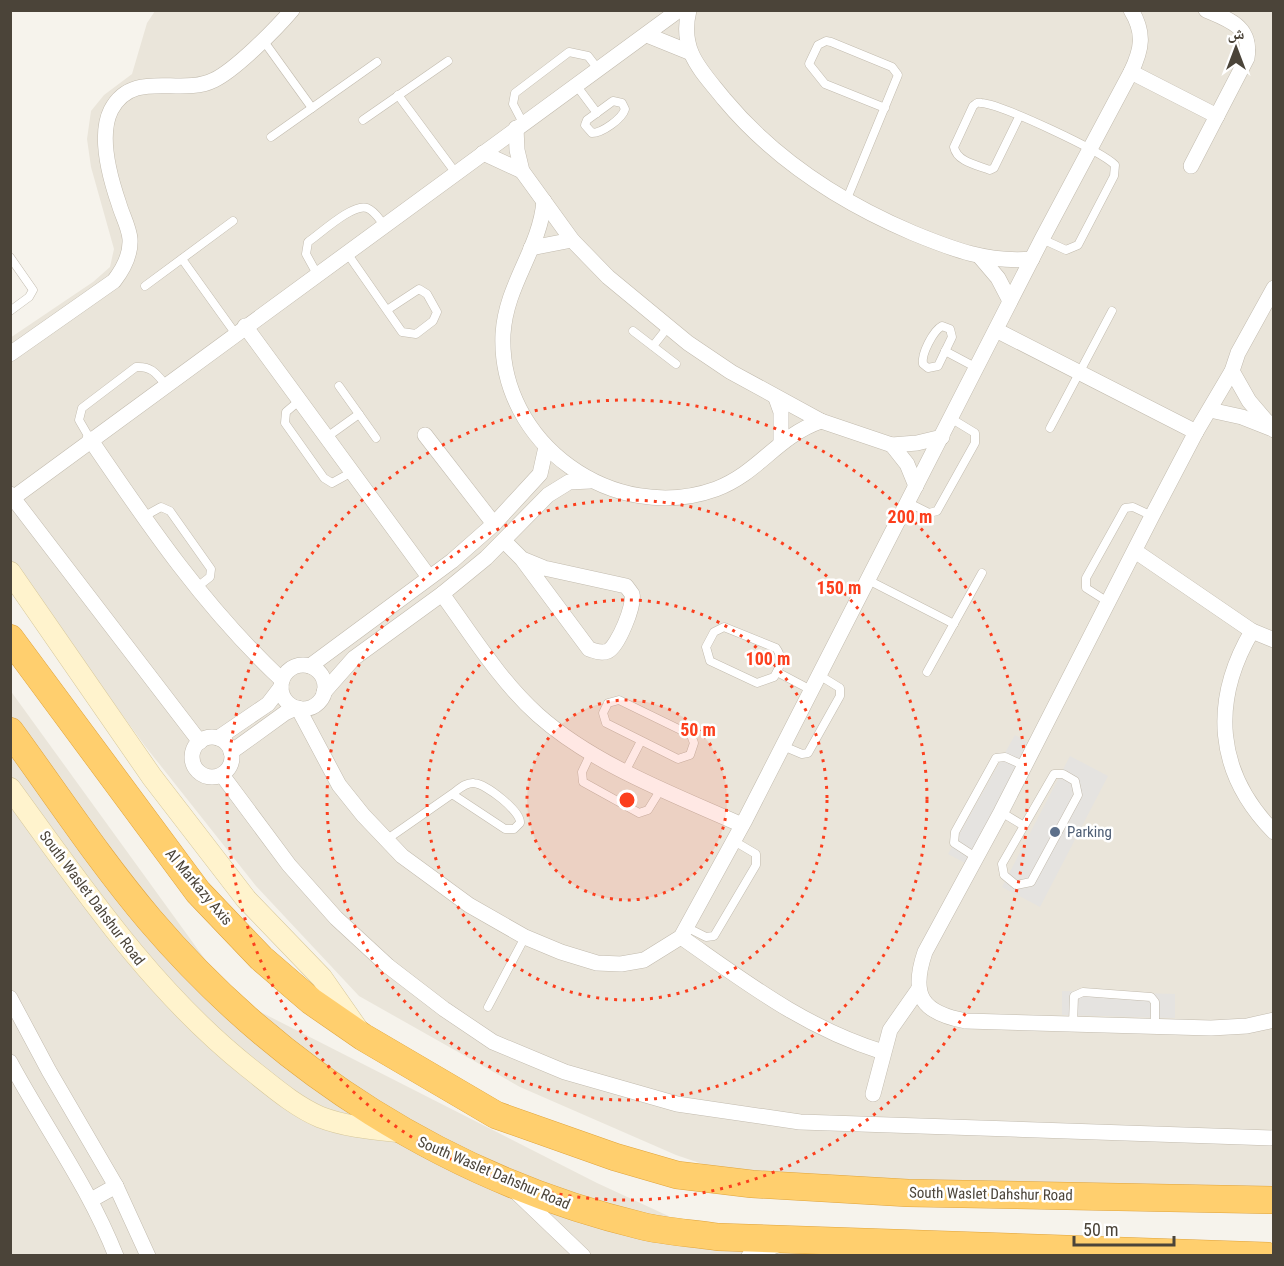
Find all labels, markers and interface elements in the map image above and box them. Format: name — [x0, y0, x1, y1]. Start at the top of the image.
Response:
north arrow — [1206, 18, 1266, 78]
text: ش — [1228, 24, 1245, 43]
text: 200 m — [888, 506, 932, 527]
text: 150 m — [817, 577, 861, 598]
text: 100 m — [746, 648, 790, 669]
text: 50 m — [680, 719, 716, 740]
centre of rings — [617, 790, 637, 810]
place label: Parking — [1067, 823, 1112, 841]
marker: Parking — [1048, 825, 1062, 839]
street label: South Waslet Dahshur Road — [36, 827, 148, 969]
street label: Al Markazy Axis — [162, 845, 236, 929]
street label: South Waslet Dahshur Road — [415, 1133, 573, 1213]
street label: South Waslet Dahshur Road — [909, 1184, 1073, 1204]
scale bar — [1074, 1209, 1174, 1247]
text: 50 m — [1083, 1219, 1118, 1240]

